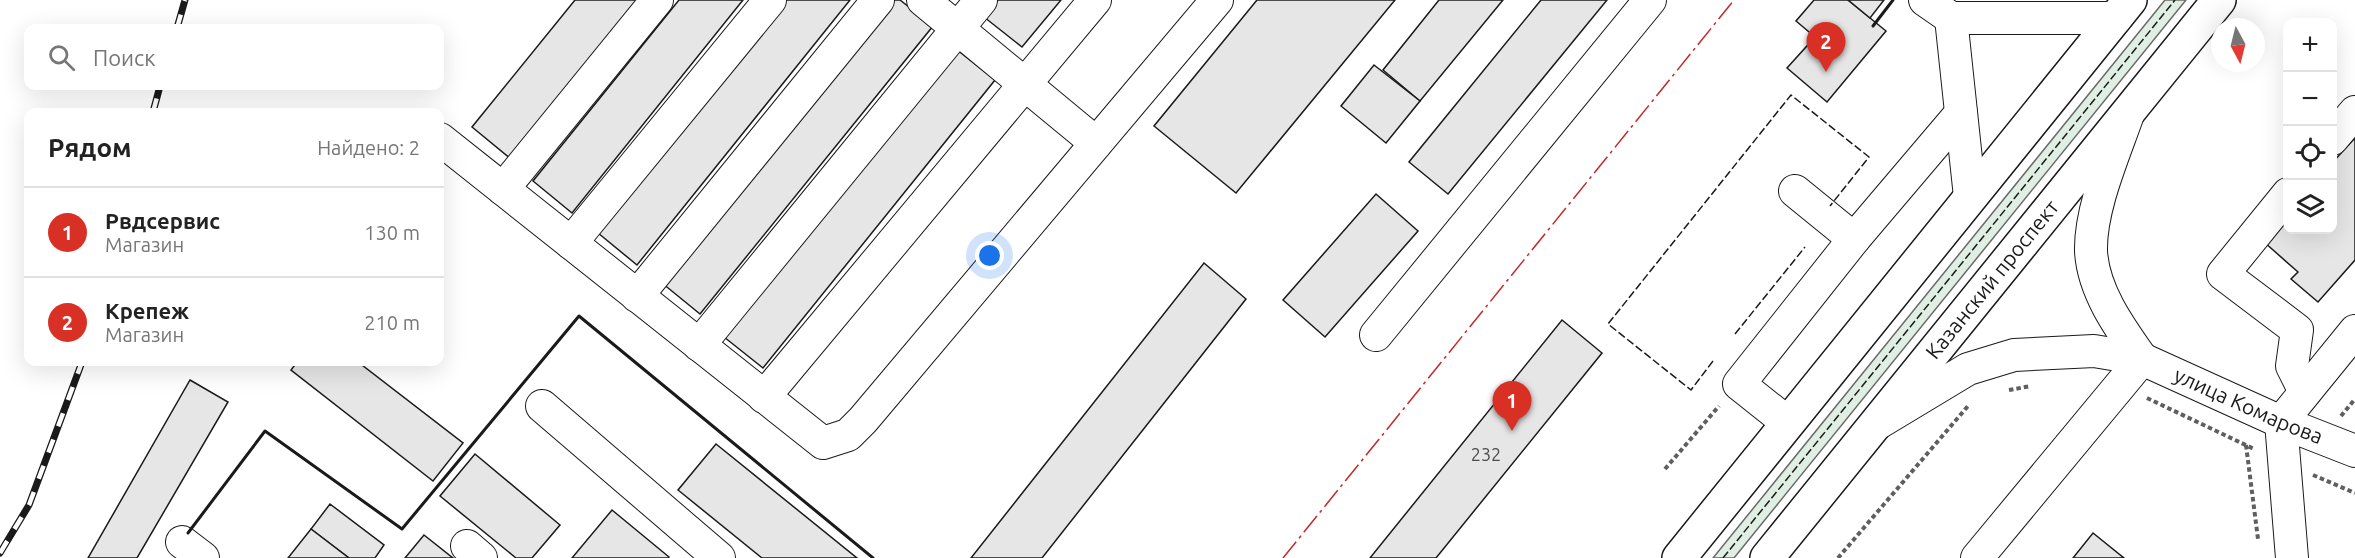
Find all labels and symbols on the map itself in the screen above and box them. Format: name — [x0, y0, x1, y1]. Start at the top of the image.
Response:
north arrow — [2211, 18, 2265, 72]
pin: 2 — [1806, 22, 1846, 72]
street label: Казанский проспект — [1920, 194, 2063, 363]
your location — [975, 241, 1004, 270]
street label: улица Комарова — [2171, 362, 2327, 448]
pin: 1 — [1492, 382, 1532, 431]
house number: 232 — [1471, 444, 1501, 464]

